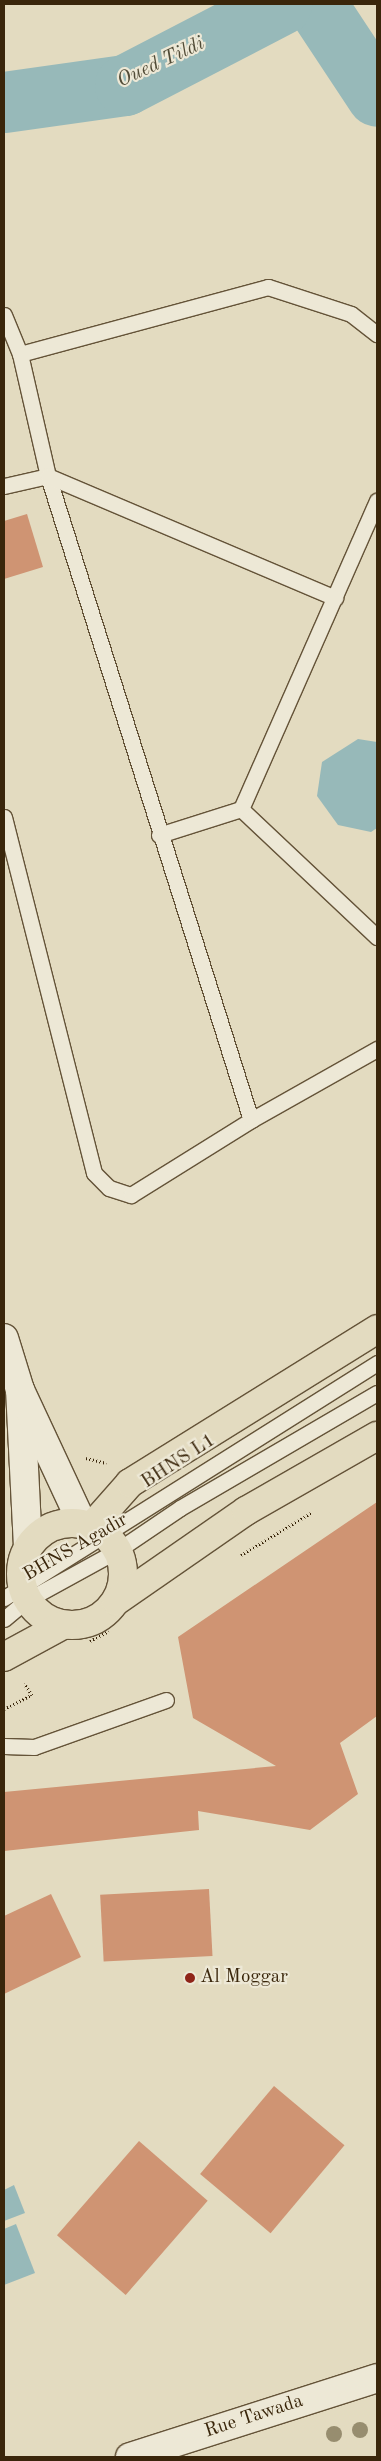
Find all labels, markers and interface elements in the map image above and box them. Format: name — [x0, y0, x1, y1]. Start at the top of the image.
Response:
water label: Oued Tildi — [114, 32, 208, 94]
street label: BHNS L1 — [138, 1430, 220, 1494]
street label: BHNS Agadir — [20, 1509, 132, 1587]
place label: Al Moggar — [200, 1967, 288, 1989]
marker: Al Moggar — [184, 1972, 196, 1984]
street label: Rue Tawada — [202, 2390, 306, 2444]

